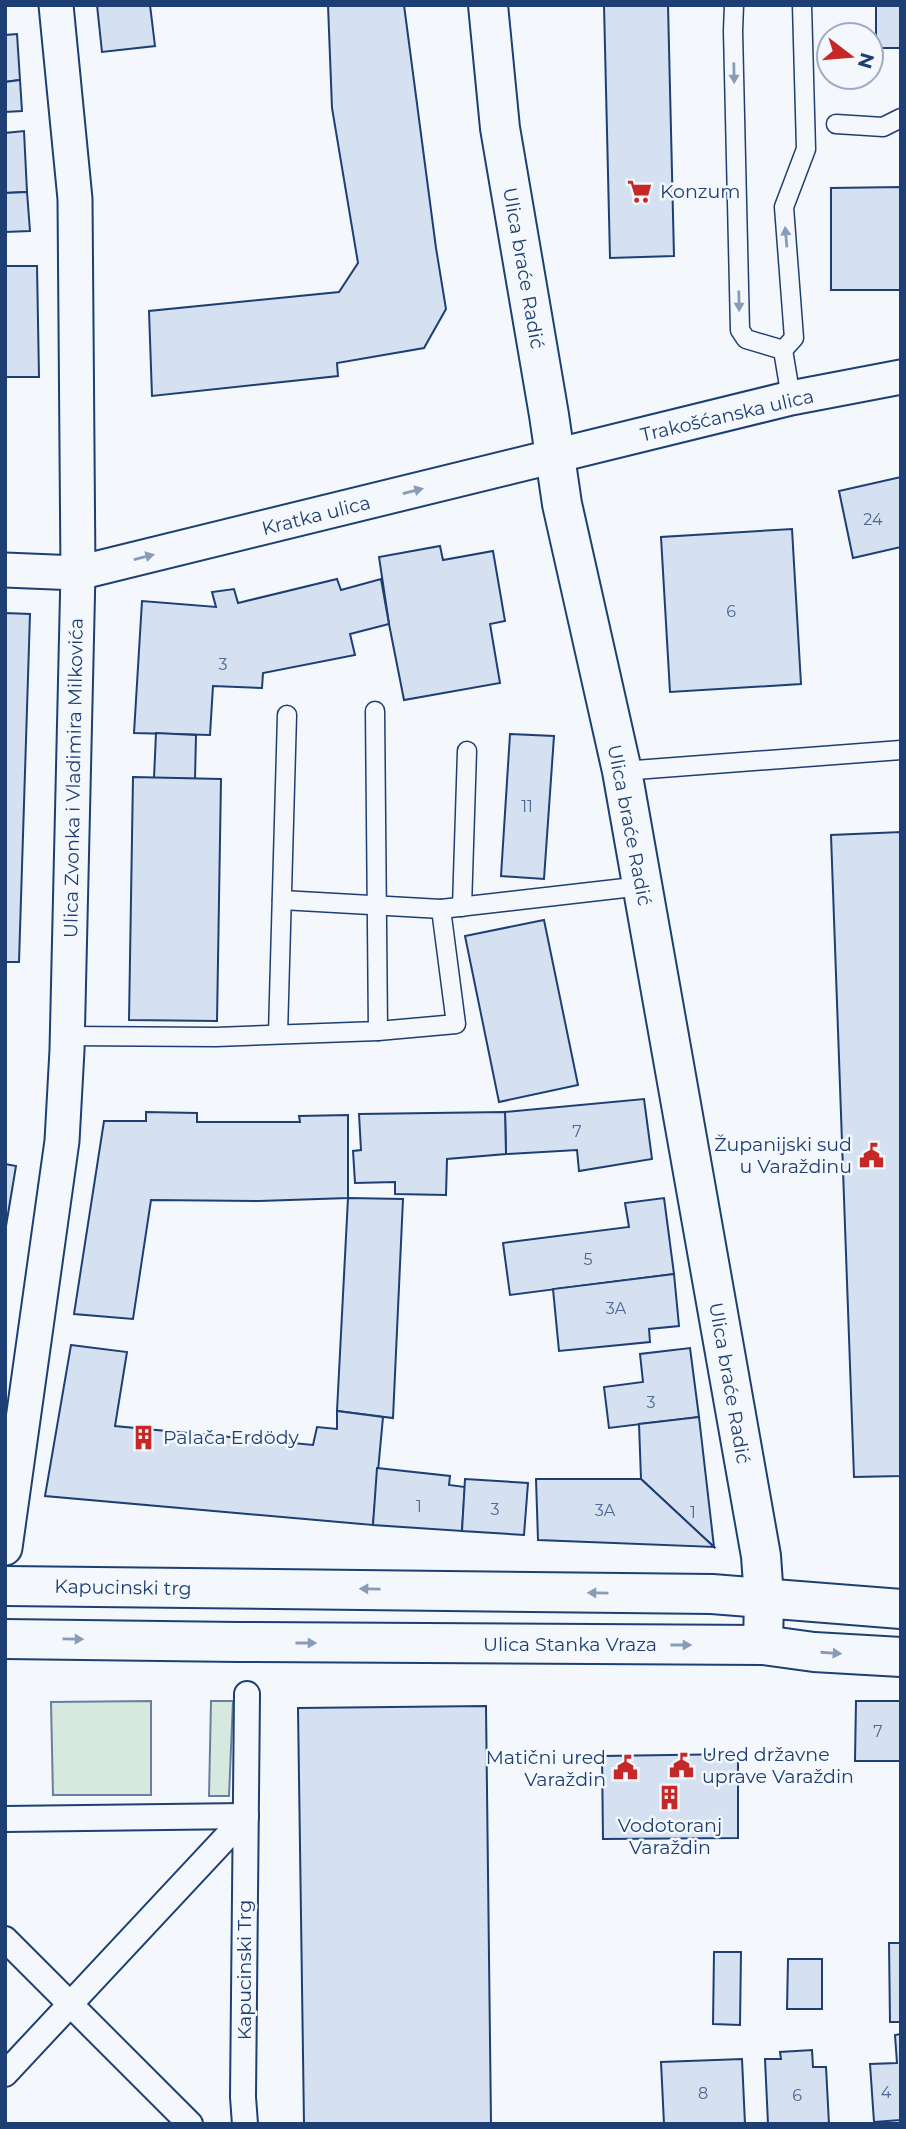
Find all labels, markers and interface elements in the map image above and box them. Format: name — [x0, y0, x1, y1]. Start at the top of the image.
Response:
north arrow — [815, 21, 885, 91]
text: N — [853, 50, 879, 71]
one-way arrow — [728, 63, 740, 85]
supermarket icon: Konzum — [626, 177, 654, 205]
place label: Konzum — [660, 180, 740, 203]
street label: Ulica braće Radić — [498, 186, 549, 351]
one-way arrow — [780, 226, 791, 248]
one-way arrow — [733, 290, 745, 312]
street label: Trakošćanska ulica — [638, 384, 816, 447]
one-way arrow — [402, 485, 424, 496]
street label: Kratka ulica — [259, 491, 373, 540]
house number: 24 — [863, 510, 883, 529]
one-way arrow — [133, 551, 155, 562]
house number: 6 — [726, 602, 736, 621]
street label: Ulica Zvonka i Vladimira Milkovića — [59, 618, 88, 938]
house number: 3 — [218, 655, 228, 674]
street label: Ulica braće Radić — [603, 743, 656, 908]
house number: 11 — [521, 797, 533, 816]
house number: 7 — [572, 1122, 582, 1141]
place label: Županijski sud u Varaždinu — [714, 1133, 852, 1178]
public building icon: Županijski sud u Varaždinu — [858, 1141, 886, 1169]
house number: 5 — [583, 1250, 593, 1269]
house number: 3A — [606, 1299, 627, 1318]
street label: Ulica braće Radić — [704, 1301, 755, 1466]
house number: 3 — [646, 1393, 656, 1412]
building icon: Palača Erdödy — [129, 1423, 157, 1451]
place label: Palača Erdödy — [163, 1426, 299, 1449]
house number: 1 — [416, 1497, 422, 1516]
house number: 3 — [490, 1500, 500, 1519]
house number: 3A — [595, 1501, 616, 1520]
house number: 1 — [690, 1503, 696, 1522]
street label: Kapucinski trg — [54, 1575, 192, 1600]
one-way arrow — [359, 1584, 381, 1595]
one-way arrow — [586, 1587, 608, 1598]
one-way arrow — [63, 1633, 85, 1645]
street label: Ulica Stanka Vraza — [483, 1633, 657, 1656]
one-way arrow — [296, 1637, 318, 1649]
one-way arrow — [670, 1639, 692, 1651]
one-way arrow — [821, 1648, 843, 1659]
house number: 7 — [873, 1722, 883, 1741]
place label: Ured državne uprave Varaždin — [702, 1743, 854, 1788]
place label: Matični ured Varaždin — [486, 1746, 606, 1791]
public building icon: Ured državne uprave Varaždin — [668, 1751, 696, 1779]
public building icon: Matični ured Varaždin — [612, 1754, 640, 1782]
building icon: Vodotoranj Varaždin — [656, 1783, 684, 1811]
place label: Vodotoranj Varaždin — [618, 1814, 722, 1859]
street label: Kapucinski Trg — [233, 1900, 256, 2040]
house number: 4 — [881, 2083, 892, 2102]
house number: 8 — [698, 2084, 708, 2103]
house number: 6 — [792, 2086, 802, 2105]

